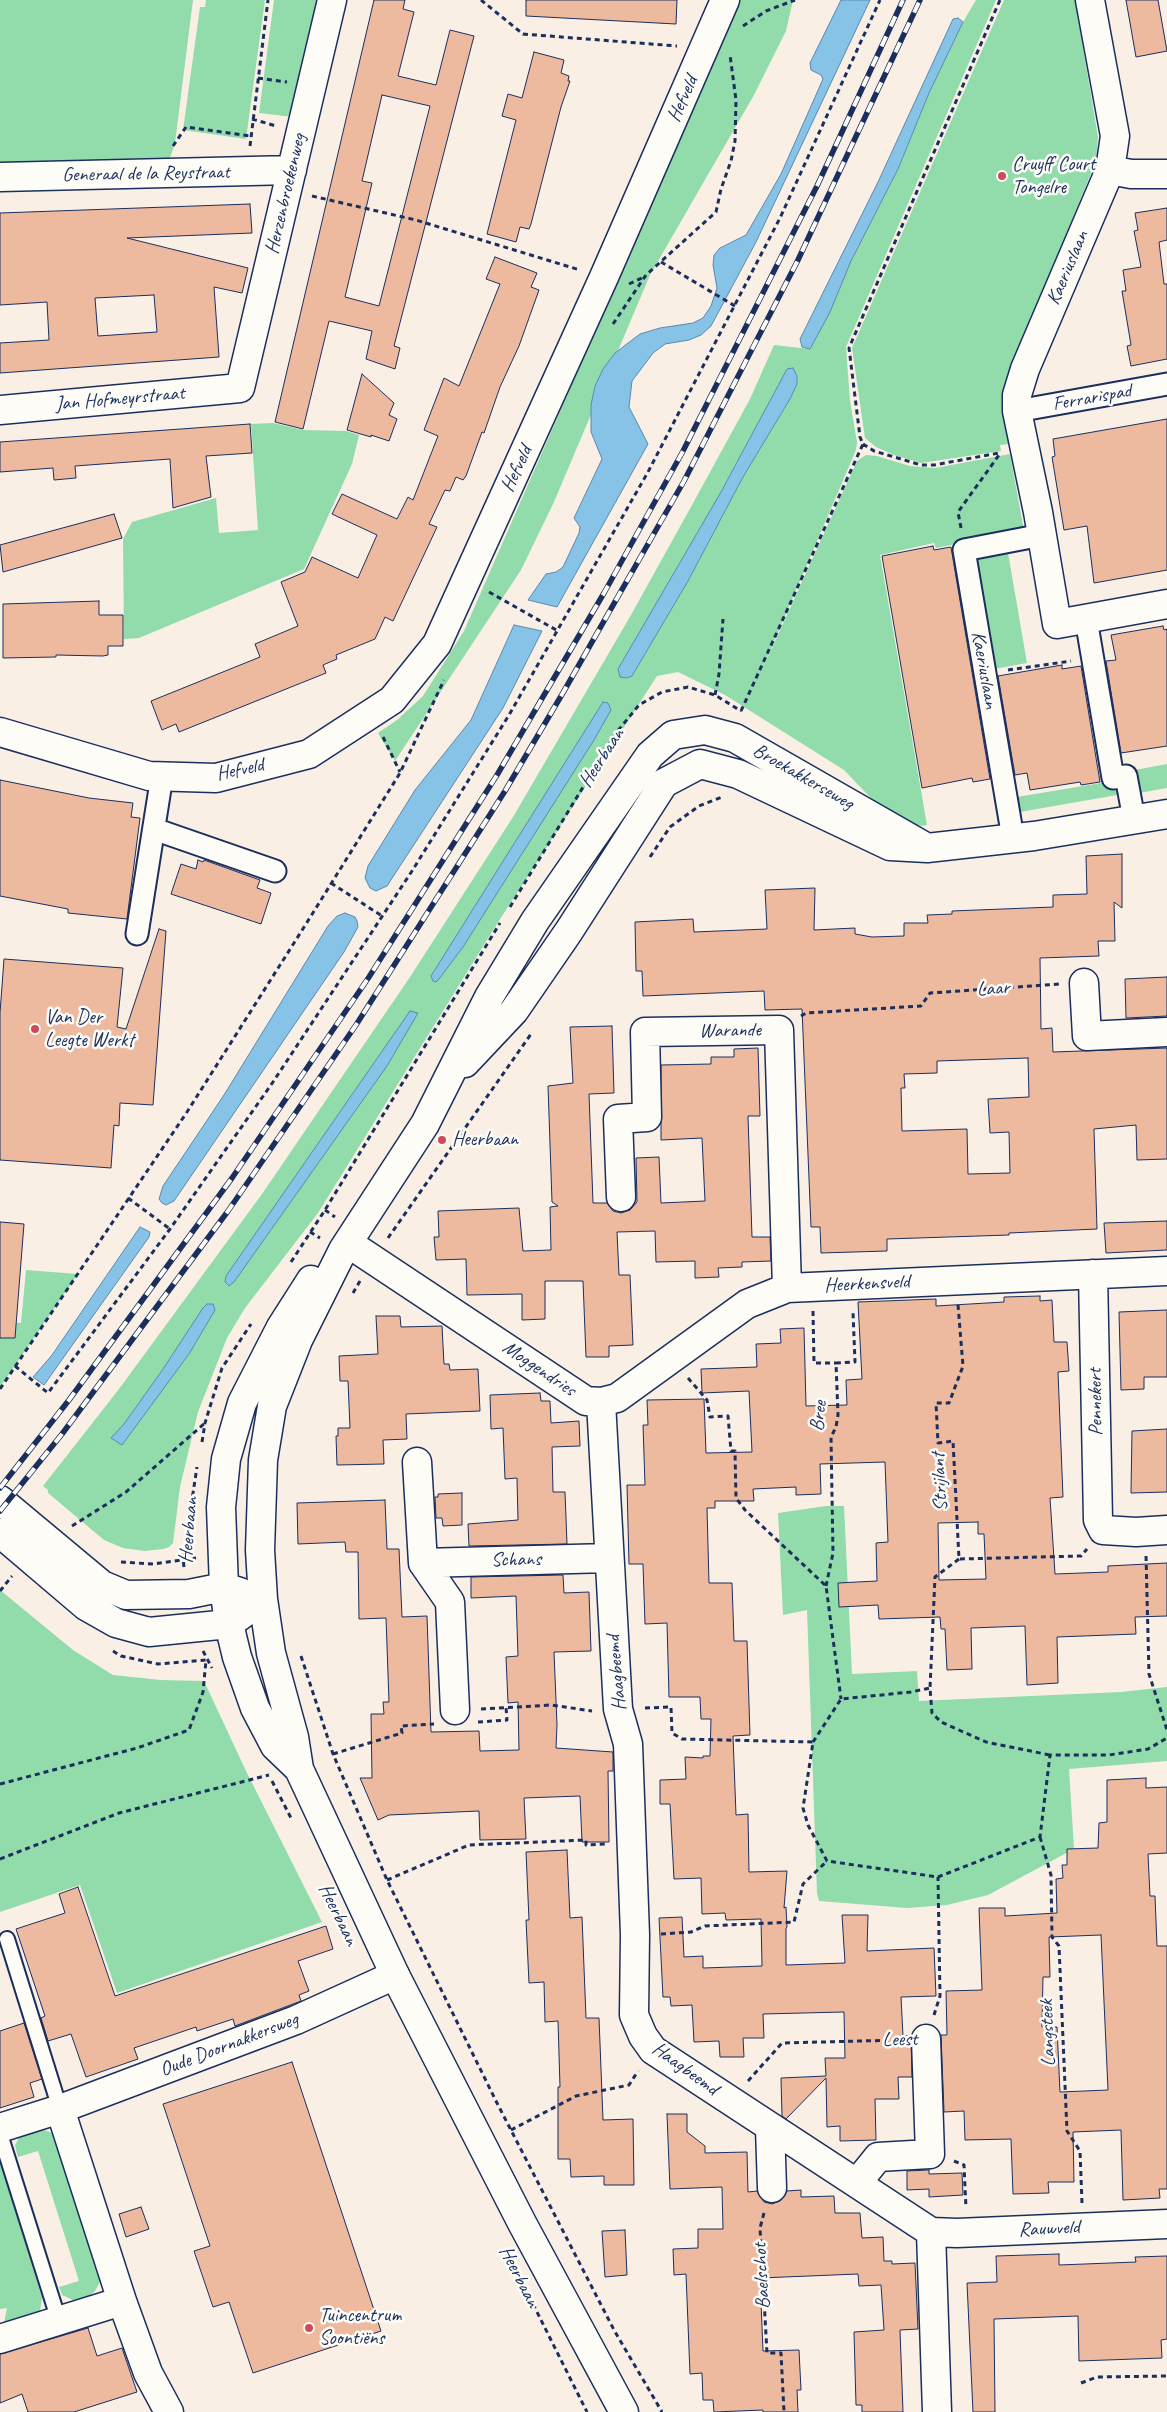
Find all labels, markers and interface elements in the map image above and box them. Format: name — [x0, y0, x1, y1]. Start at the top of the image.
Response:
street label: Hefveld — [662, 72, 704, 126]
street label: Herzenbroekenweg — [260, 131, 312, 257]
place label: Cruyff Court Tongelre — [1012, 153, 1095, 200]
street label: Generaal de la Reystraat — [62, 161, 230, 187]
marker: Cruyff Court Tongelre — [996, 170, 1008, 182]
street label: Kaeriuslaan — [1042, 227, 1094, 309]
street label: Ferrarispad — [1051, 379, 1133, 417]
street label: Jan Hofmeyrstraat — [54, 381, 186, 417]
street label: Hefveld — [496, 442, 538, 496]
street label: Kaeriuslaan — [965, 629, 1003, 711]
street label: Heerbaan — [574, 724, 630, 792]
street label: Broekakkerseweg — [748, 739, 858, 815]
street label: Hefveld — [214, 753, 266, 787]
street label: Laar — [976, 976, 1010, 1002]
place label: Van Der Leegte Werkt — [45, 1006, 134, 1053]
street label: Warande — [699, 1018, 761, 1044]
marker: Van Der Leegte Werkt — [29, 1023, 41, 1035]
place label: Heerbaan — [452, 1128, 518, 1152]
marker: Heerbaan — [436, 1134, 448, 1146]
street label: Heerkensveld — [824, 1270, 910, 1298]
street label: Moggendries — [498, 1336, 580, 1402]
street label: Pennekert — [1083, 1368, 1109, 1436]
street label: Bree — [805, 1399, 833, 1433]
street label: Strijlant — [926, 1452, 954, 1512]
street label: Heerbaan — [174, 1496, 204, 1564]
street label: Schans — [491, 1548, 541, 1572]
street label: Haagbeemd — [602, 1634, 632, 1712]
street label: Heerbaan — [313, 1880, 363, 1950]
street label: Langsteek — [1035, 1999, 1061, 2067]
street label: Oude Doornakkersweg — [157, 2008, 301, 2082]
street label: Leest — [882, 2028, 918, 2052]
street label: Haagbeemd — [647, 2037, 723, 2101]
street label: Rauwveld — [1018, 2215, 1080, 2243]
street label: Heerbaan — [493, 2242, 545, 2312]
street label: Baelschot — [748, 2242, 776, 2310]
place label: Tuincentrum Soontiëns — [319, 2304, 401, 2351]
marker: Tuincentrum Soontiëns — [303, 2322, 315, 2334]

